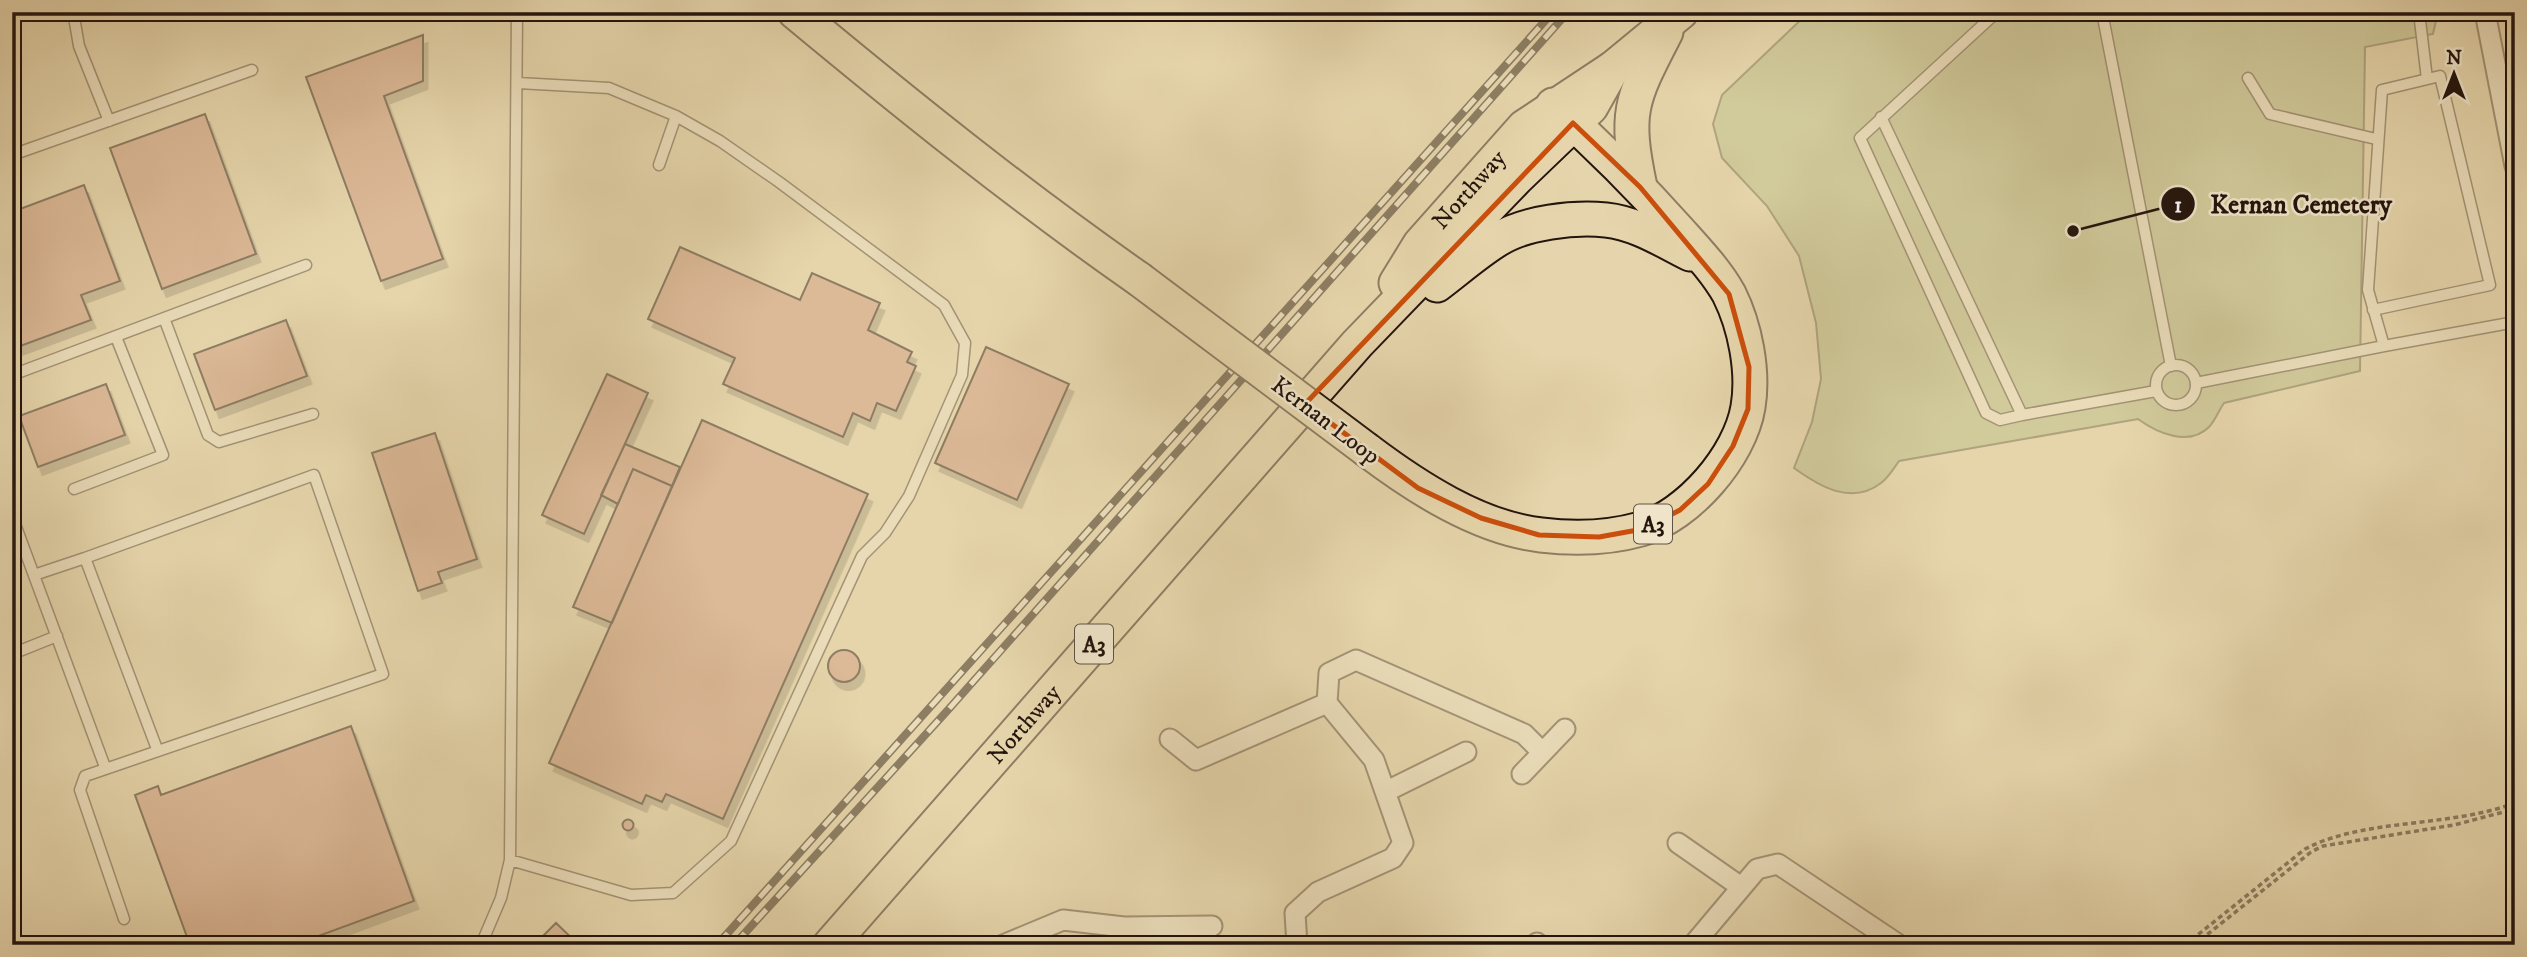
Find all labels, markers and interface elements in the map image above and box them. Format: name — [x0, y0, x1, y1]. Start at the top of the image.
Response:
north arrow — [2418, 38, 2488, 108]
text: N — [2446, 47, 2462, 70]
street label: Northway — [1426, 143, 1513, 236]
callout: Kernan Cemetery — [2161, 181, 2405, 228]
text: Kernan Cemetery — [2210, 189, 2392, 222]
text: 1 — [2174, 193, 2182, 219]
street label: Kernan Loop — [1265, 370, 1386, 471]
road number: A3 — [1634, 504, 1672, 544]
road number: A3 — [1075, 624, 1113, 664]
street label: Northway — [981, 678, 1068, 771]

